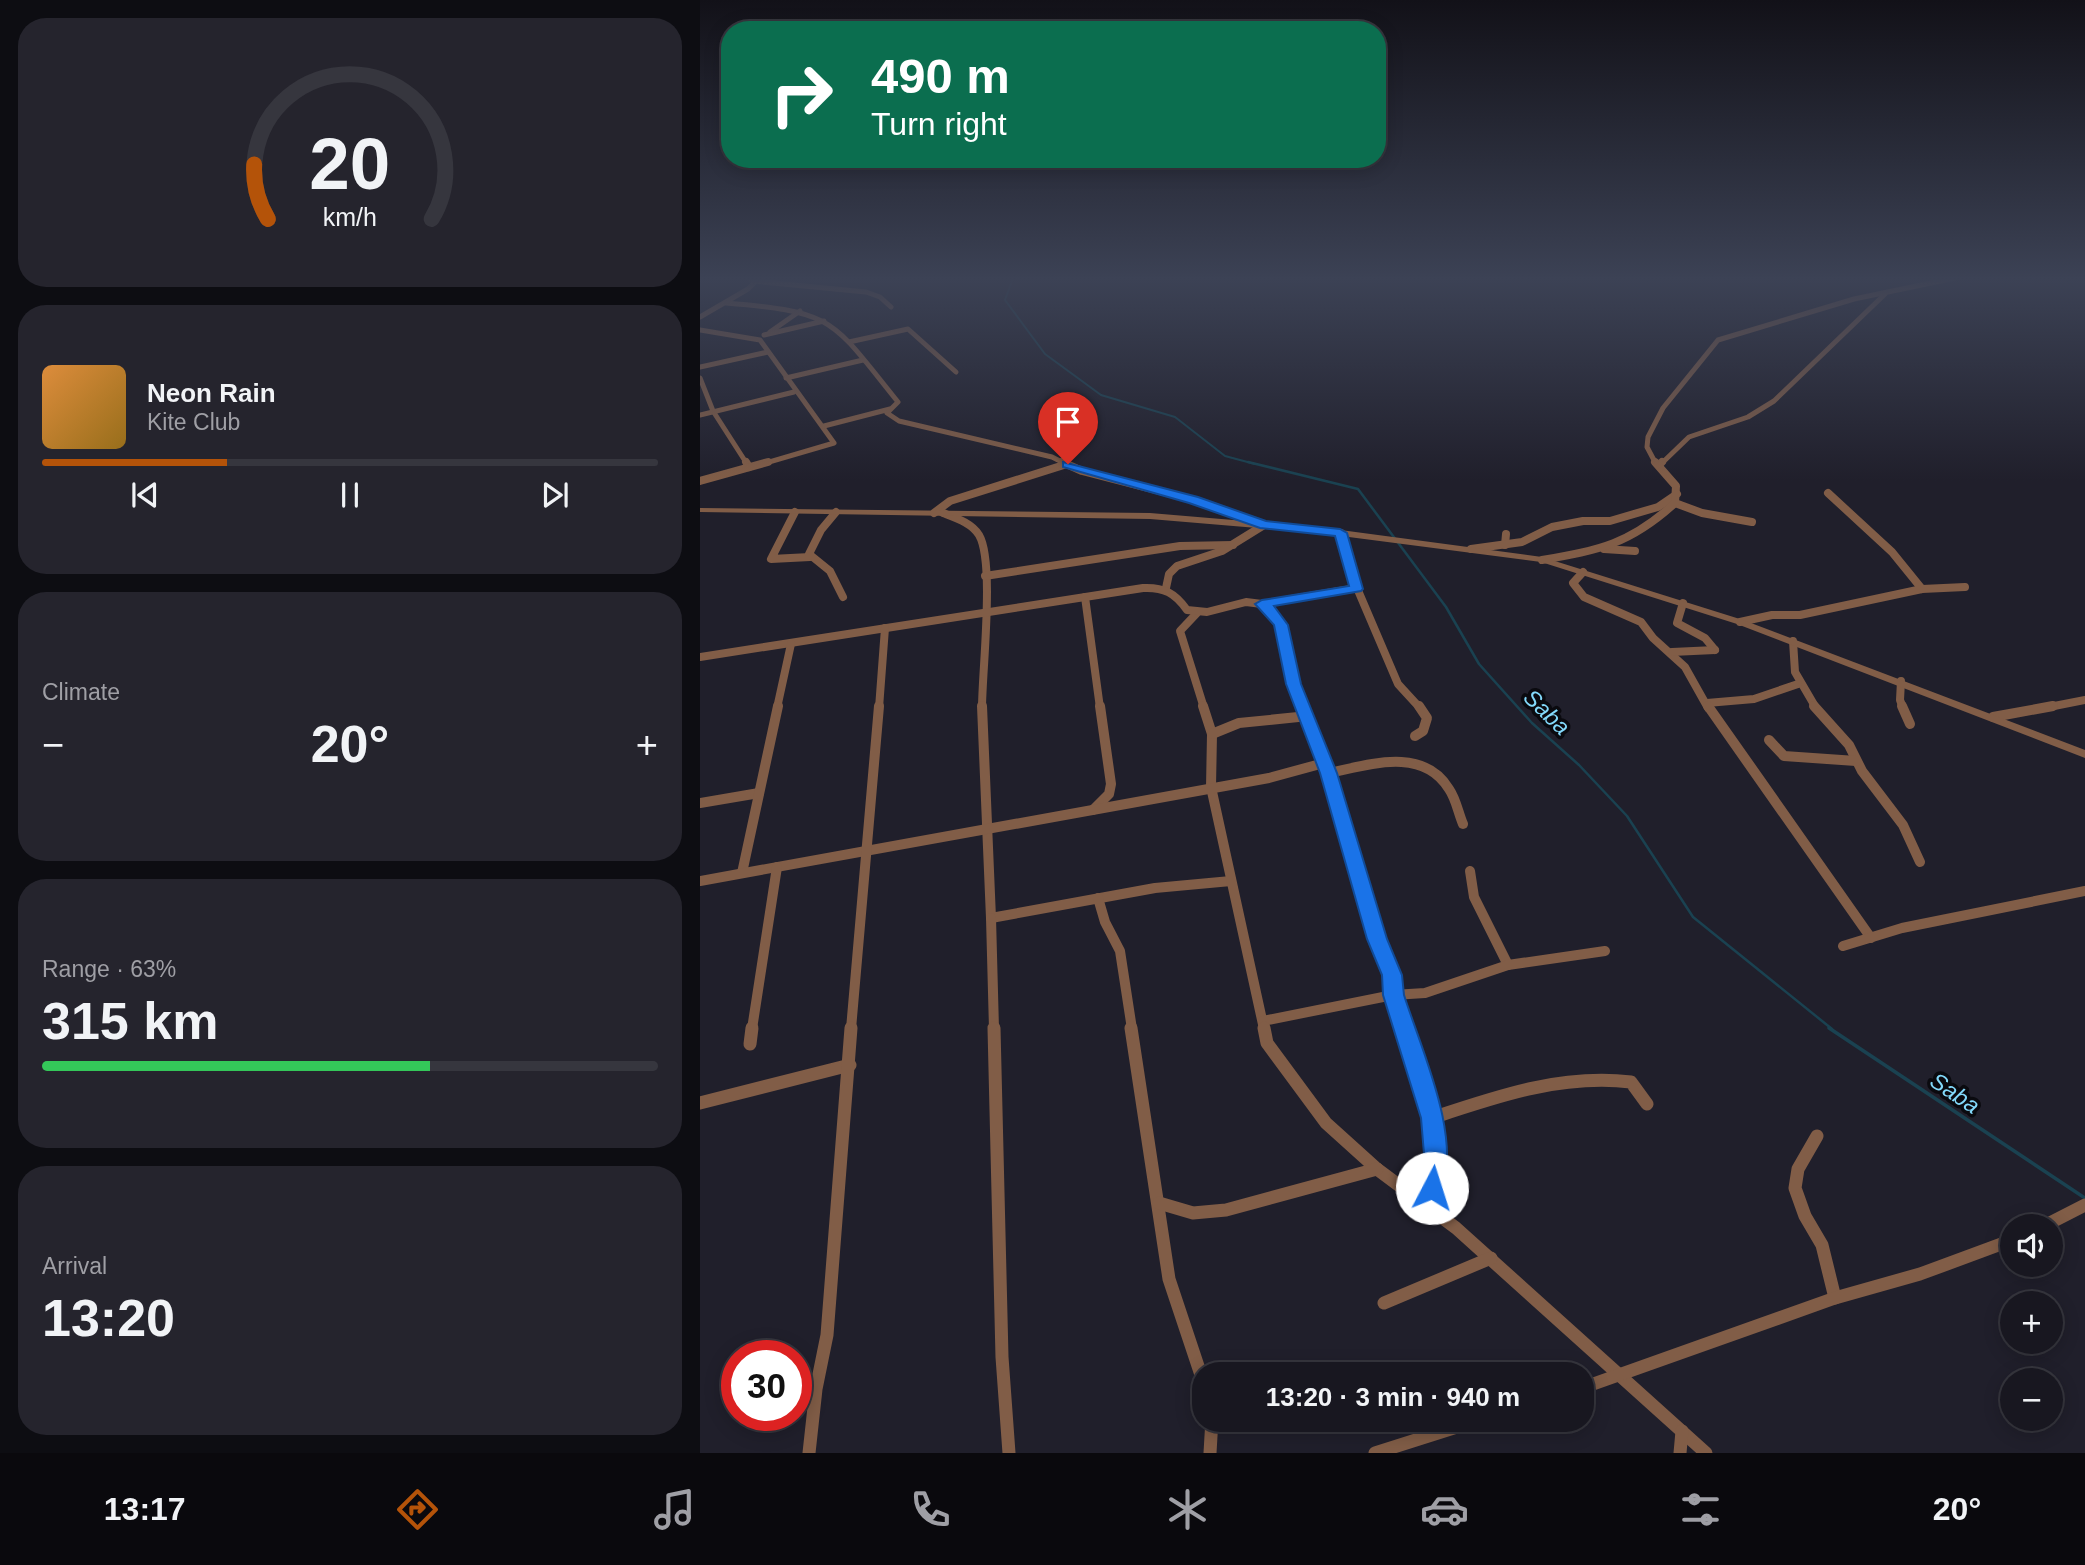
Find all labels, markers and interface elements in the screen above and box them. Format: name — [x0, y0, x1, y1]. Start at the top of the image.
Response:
icon: right — [756, 49, 847, 140]
text: 490 m — [871, 49, 1010, 103]
text: Turn right — [871, 106, 1007, 142]
text: 20 — [310, 123, 390, 204]
text: km/h — [323, 202, 377, 230]
text: Neon Rain — [147, 378, 276, 408]
pin — [1038, 392, 1098, 464]
icon: arrive — [1049, 403, 1087, 441]
text: Kite Club — [147, 409, 240, 435]
icon: previous — [126, 476, 164, 514]
icon: pause — [331, 476, 369, 514]
icon: next — [536, 476, 574, 514]
text: Climate — [42, 679, 120, 705]
water label: Saba — [1519, 684, 1575, 740]
text: 20° — [311, 715, 389, 773]
text: − — [42, 724, 64, 766]
text: + — [636, 724, 658, 766]
text: Range · 63% — [42, 956, 176, 982]
text: 315 km — [42, 992, 218, 1050]
water label: Saba — [1925, 1067, 1985, 1119]
position arrow — [1395, 1151, 1469, 1225]
map controls — [2000, 1214, 2063, 1431]
button: sound — [2000, 1214, 2063, 1277]
text: Arrival — [42, 1253, 107, 1279]
text: 13:20 — [42, 1289, 175, 1347]
button: + — [2000, 1291, 2063, 1354]
speed limit sign: 30 — [721, 1340, 812, 1431]
button: − — [2000, 1368, 2063, 1431]
text: 13:20 · 3 min · 940 m — [1266, 1382, 1520, 1412]
icon: directions — [393, 1485, 442, 1534]
icon: music — [650, 1485, 699, 1534]
icon: phone — [906, 1485, 955, 1534]
icon: climate — [1163, 1485, 1212, 1534]
icon: car — [1420, 1485, 1469, 1534]
icon: filters — [1676, 1485, 1725, 1534]
text: 13:17 — [104, 1491, 186, 1527]
text: 20° — [1933, 1491, 1981, 1527]

